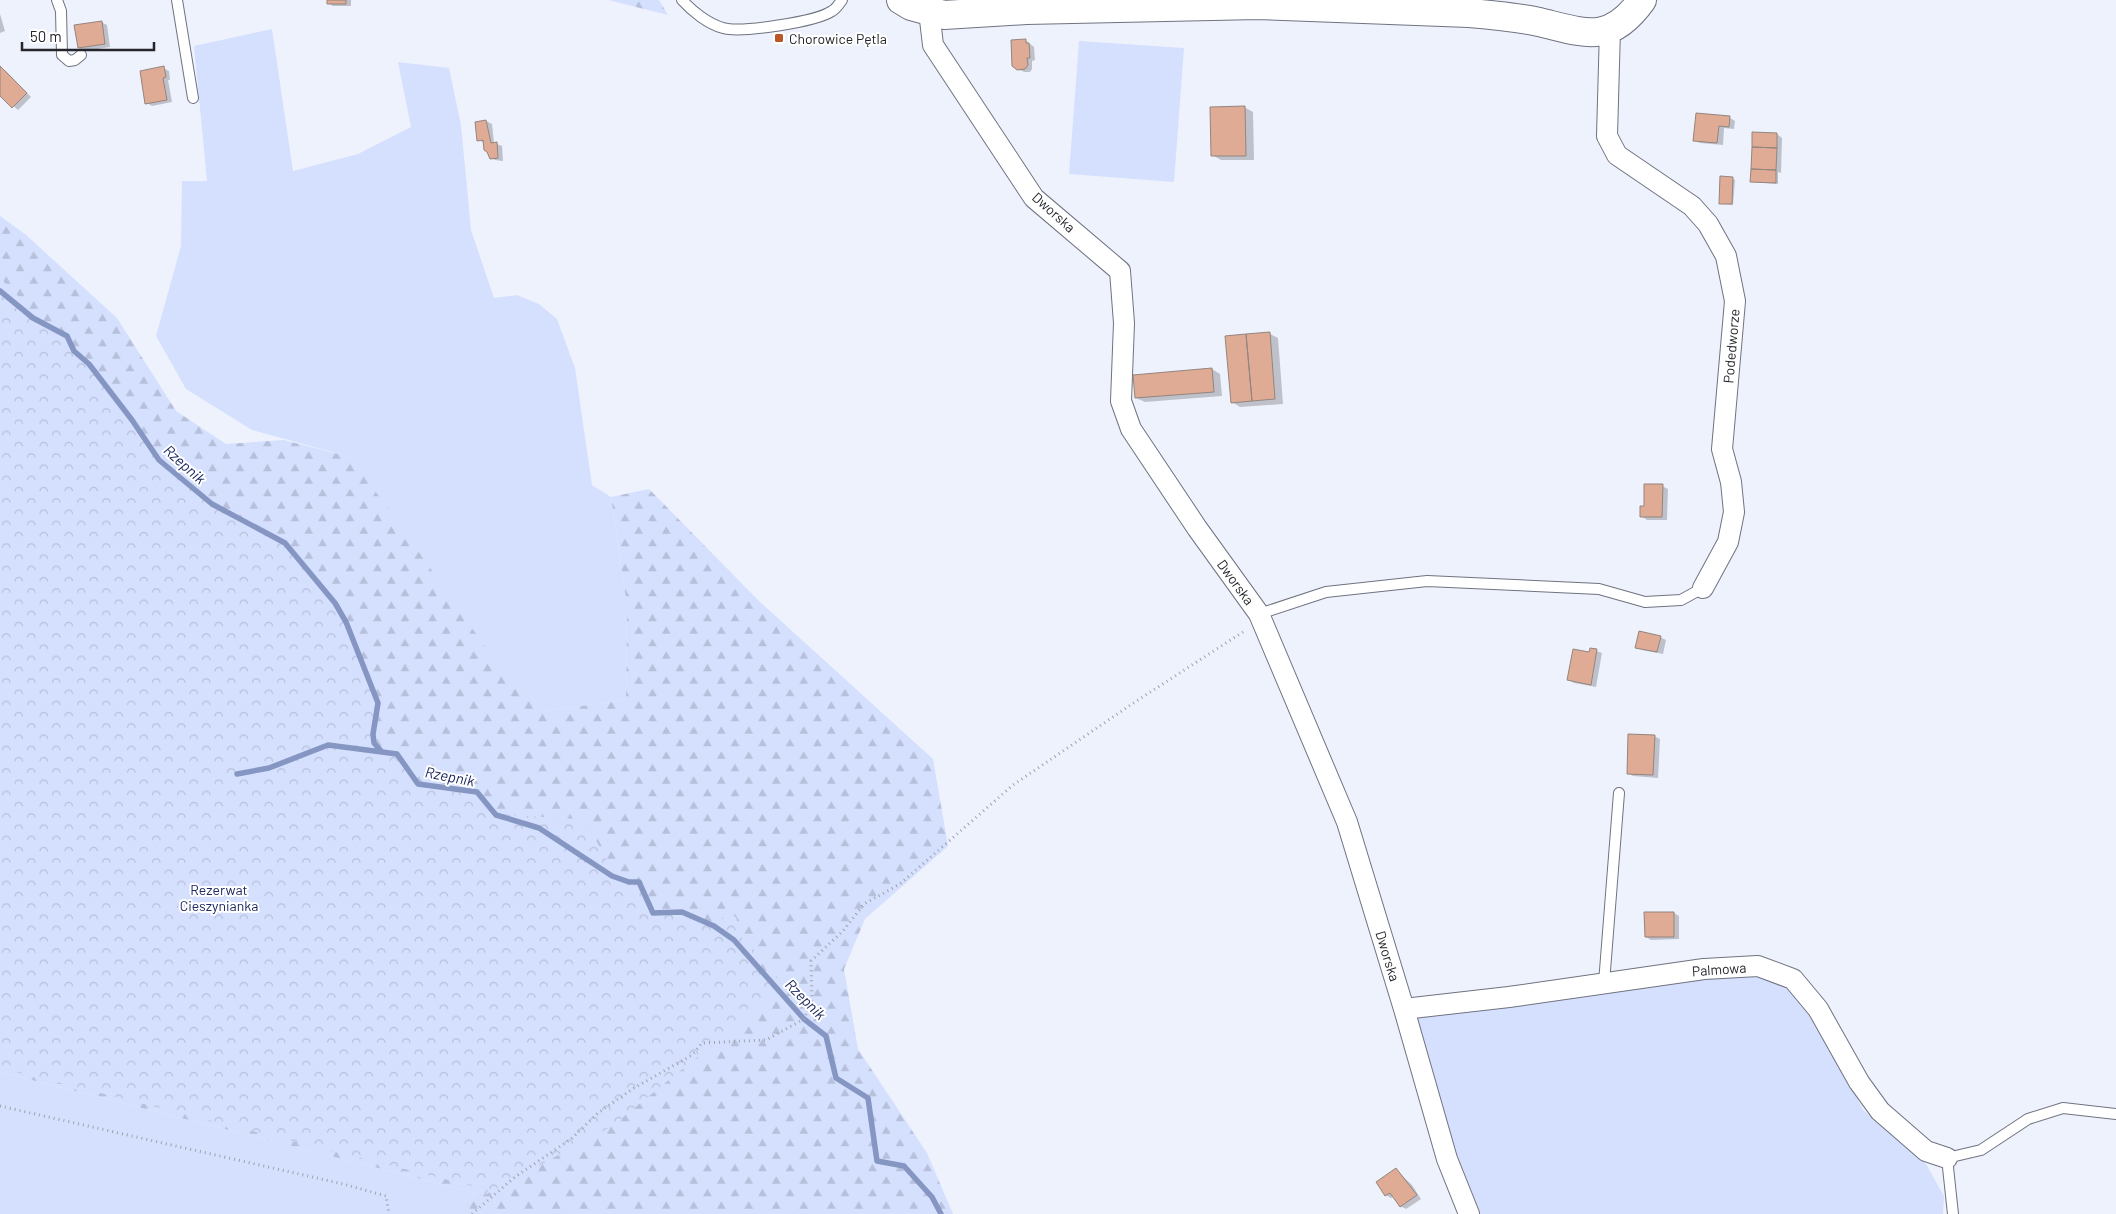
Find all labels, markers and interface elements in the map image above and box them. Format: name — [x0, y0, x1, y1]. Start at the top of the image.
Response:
scale bar — [22, 20, 155, 52]
text: 50 m — [30, 27, 62, 45]
place label: Chorowice Pętla — [789, 30, 887, 47]
marker: Chorowice Pętla — [773, 32, 785, 44]
street label: Dworska — [1029, 188, 1079, 236]
street label: Podedworze — [1719, 308, 1743, 384]
water label: Rzepnik — [160, 441, 210, 488]
street label: Dworska — [1214, 556, 1258, 608]
water label: Rzepnik — [424, 762, 477, 790]
park label: Rezerwat Cieszynianka — [180, 881, 258, 914]
street label: Dworska — [1372, 929, 1404, 983]
street label: Palmowa — [1691, 959, 1747, 979]
water label: Rzepnik — [782, 975, 831, 1024]

